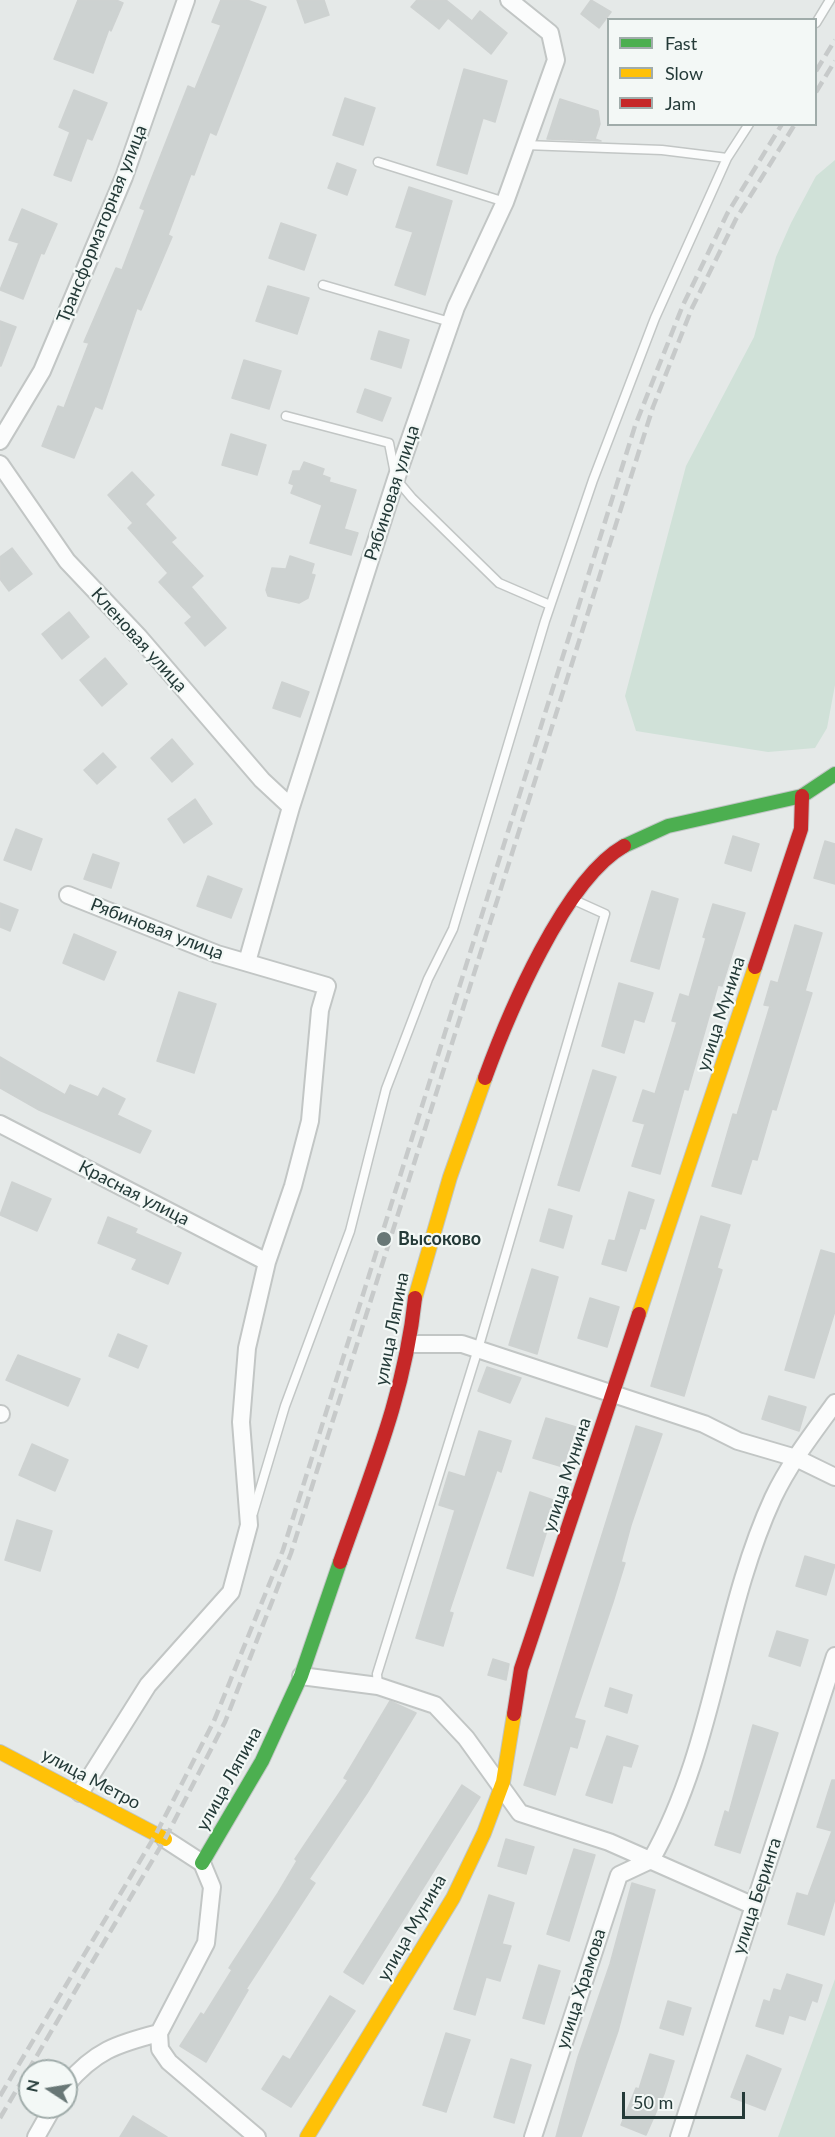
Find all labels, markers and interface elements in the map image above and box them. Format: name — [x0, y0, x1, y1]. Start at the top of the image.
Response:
legend — [607, 18, 817, 126]
text: Fast — [665, 32, 697, 54]
text: Slow — [665, 62, 703, 84]
text: Jam — [665, 92, 696, 114]
street label: Трансформаторная улица — [52, 122, 152, 326]
street label: Рябиновая улица — [360, 423, 424, 563]
street label: Кленовая улица — [86, 583, 192, 697]
street label: Рябиновая улица — [87, 894, 227, 964]
street label: улица Мунина — [692, 954, 750, 1074]
street label: Красная улица — [75, 1156, 193, 1230]
place label: Высоково — [398, 1228, 481, 1250]
marker: Высоково — [375, 1230, 393, 1248]
street label: улица Ляпина — [370, 1270, 414, 1388]
street label: улица Мунина — [538, 1415, 596, 1535]
street label: улица Ляпина — [192, 1723, 266, 1835]
street label: улица Метро — [38, 1744, 144, 1814]
street label: улица Беринга — [728, 1835, 786, 1957]
street label: улица Мунина — [373, 1871, 451, 1985]
street label: улица Храмова — [551, 1926, 611, 2052]
north arrow — [18, 2059, 78, 2119]
text: N — [21, 2078, 42, 2094]
scale bar — [625, 2080, 748, 2118]
text: 50 m — [633, 2091, 673, 2113]

